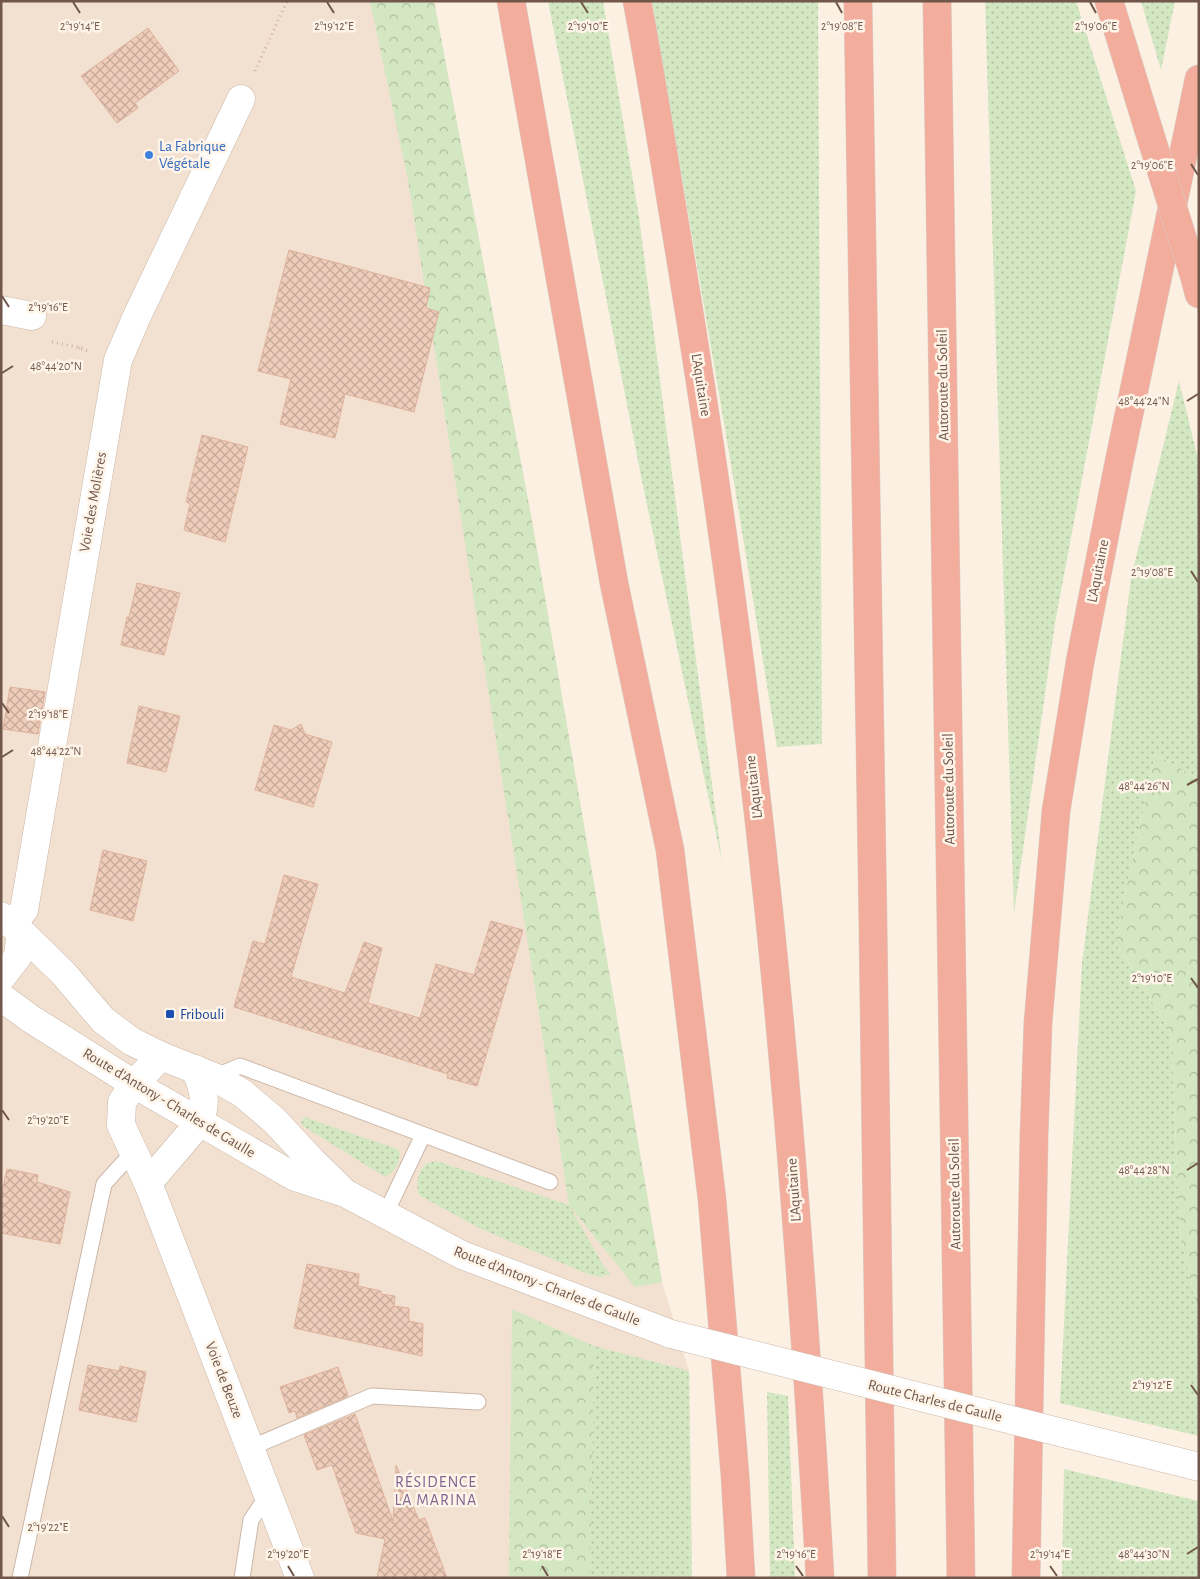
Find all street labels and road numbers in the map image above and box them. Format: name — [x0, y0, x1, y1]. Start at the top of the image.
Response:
street label: Autoroute du Soleil — [935, 329, 951, 441]
street label: L'Aquitaine — [689, 352, 713, 418]
street label: Voie des Molières — [77, 451, 109, 553]
street label: L'Aquitaine — [1085, 538, 1111, 604]
street label: Autoroute du Soleil — [941, 733, 957, 845]
street label: L'Aquitaine — [743, 754, 765, 820]
street label: Route d'Antony - Charles de Gaulle — [80, 1045, 258, 1161]
street label: Autoroute du Soleil — [947, 1138, 963, 1250]
street label: L'Aquitaine — [784, 1158, 804, 1222]
street label: Route d'Antony - Charles de Gaulle — [452, 1243, 642, 1329]
street label: Voie de Beuze — [203, 1340, 245, 1420]
street label: Route Charles de Gaulle — [866, 1377, 1004, 1425]

